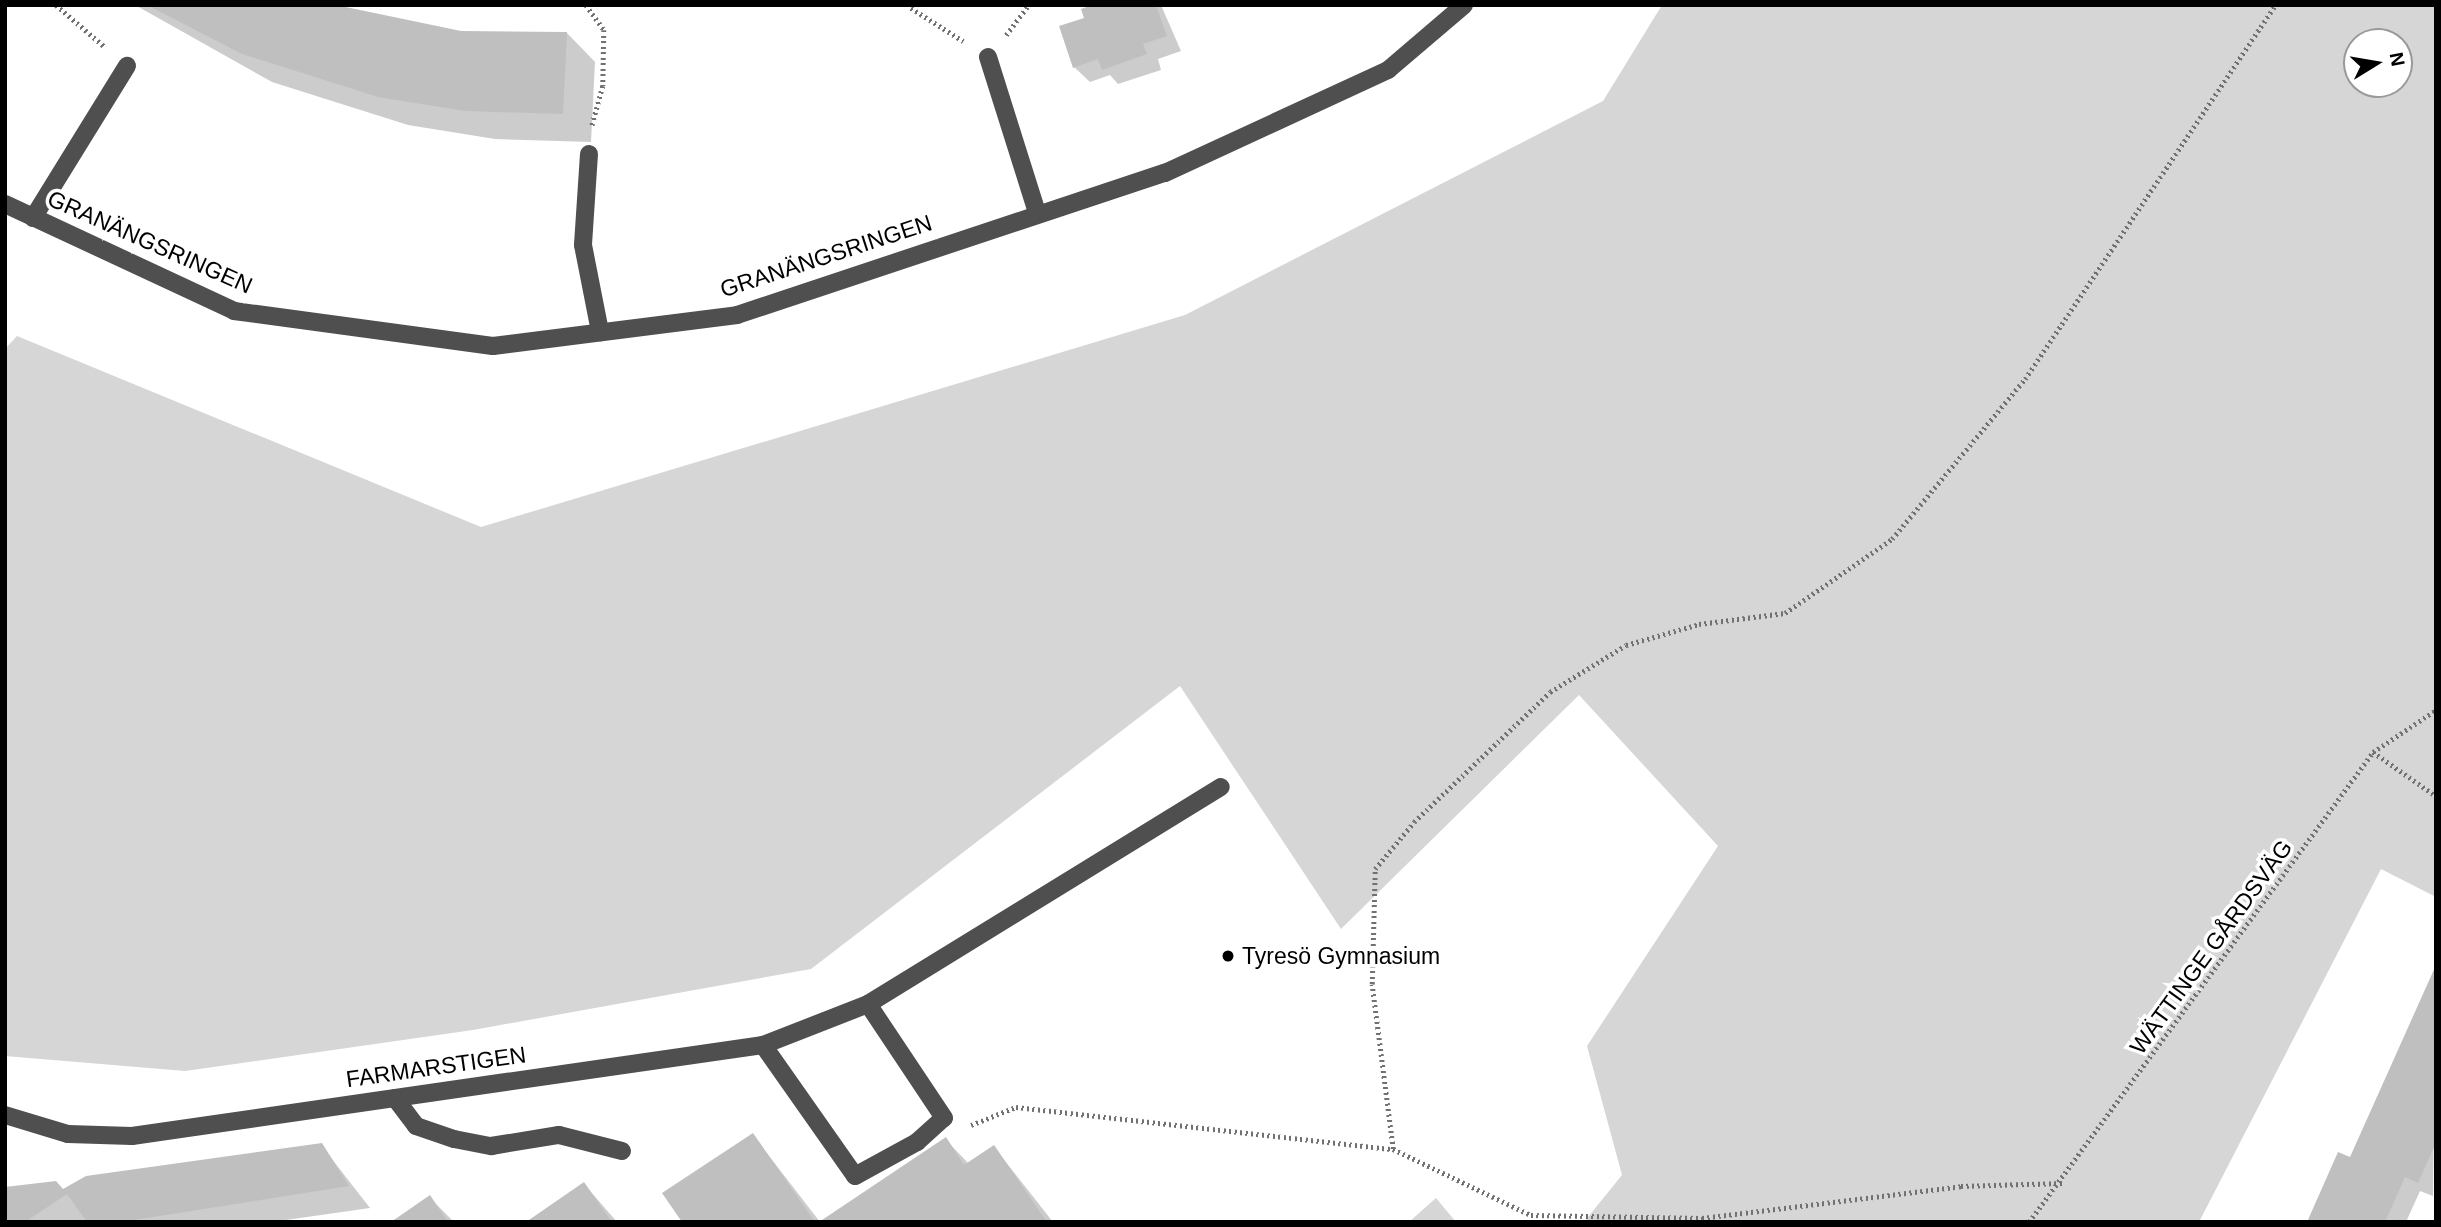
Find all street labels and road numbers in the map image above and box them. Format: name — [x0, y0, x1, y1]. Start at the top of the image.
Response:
street label: GRANÄNGSRINGEN — [43, 184, 257, 300]
street label: GRANÄNGSRINGEN — [717, 209, 935, 303]
street label: WÄTTINGE GÅRDSVÄG — [2124, 834, 2298, 1060]
street label: FARMARSTIGEN — [344, 1041, 528, 1093]

